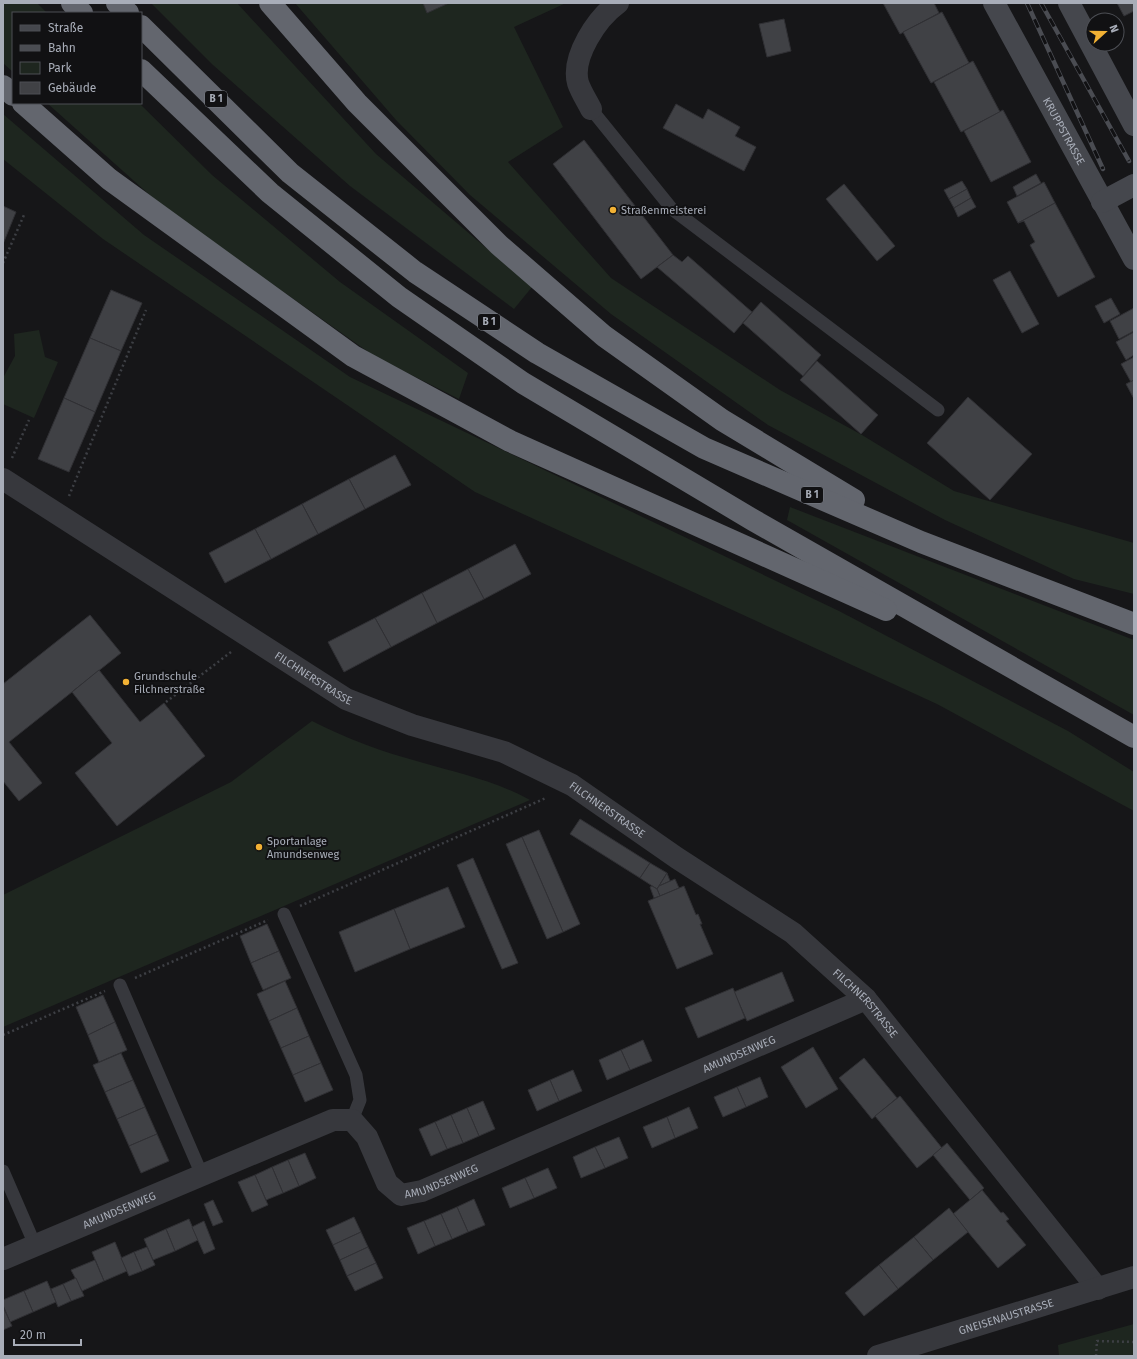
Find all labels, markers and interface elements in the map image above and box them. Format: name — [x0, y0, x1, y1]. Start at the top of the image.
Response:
legend — [12, 12, 142, 104]
north arrow — [1085, 12, 1125, 52]
text: Straße — [48, 21, 83, 35]
text: N — [1106, 23, 1121, 34]
text: Bahn — [48, 41, 76, 55]
text: Park — [48, 61, 72, 75]
text: Gebäude — [48, 81, 96, 95]
road number: B 1 — [205, 91, 227, 107]
street label: KRUPPSTRASSE — [1040, 95, 1088, 167]
place label: Straßenmeisterei — [621, 204, 706, 217]
marker: Straßenmeisterei — [608, 205, 618, 215]
road number: B 1 — [478, 314, 500, 330]
road number: B 1 — [801, 487, 823, 503]
street label: FILCHNERSTRASSE — [272, 649, 354, 707]
place label: Grundschule Filchnerstraße — [134, 670, 205, 696]
marker: Grundschule Filchnerstraße — [121, 677, 131, 687]
street label: FILCHNERSTRASSE — [567, 779, 648, 841]
place label: Sportanlage Amundsenweg — [267, 835, 340, 861]
marker: Sportanlage Amundsenweg — [254, 842, 264, 852]
street label: FILCHNERSTRASSE — [830, 966, 901, 1040]
street label: AMUNDSENWEG — [701, 1032, 777, 1075]
street label: AMUNDSENWEG — [403, 1161, 480, 1201]
street label: AMUNDSENWEG — [81, 1189, 158, 1231]
street label: GNEISENAUSTRASSE — [957, 1296, 1055, 1337]
scale bar — [14, 1321, 81, 1347]
text: 20 m — [20, 1328, 46, 1342]

